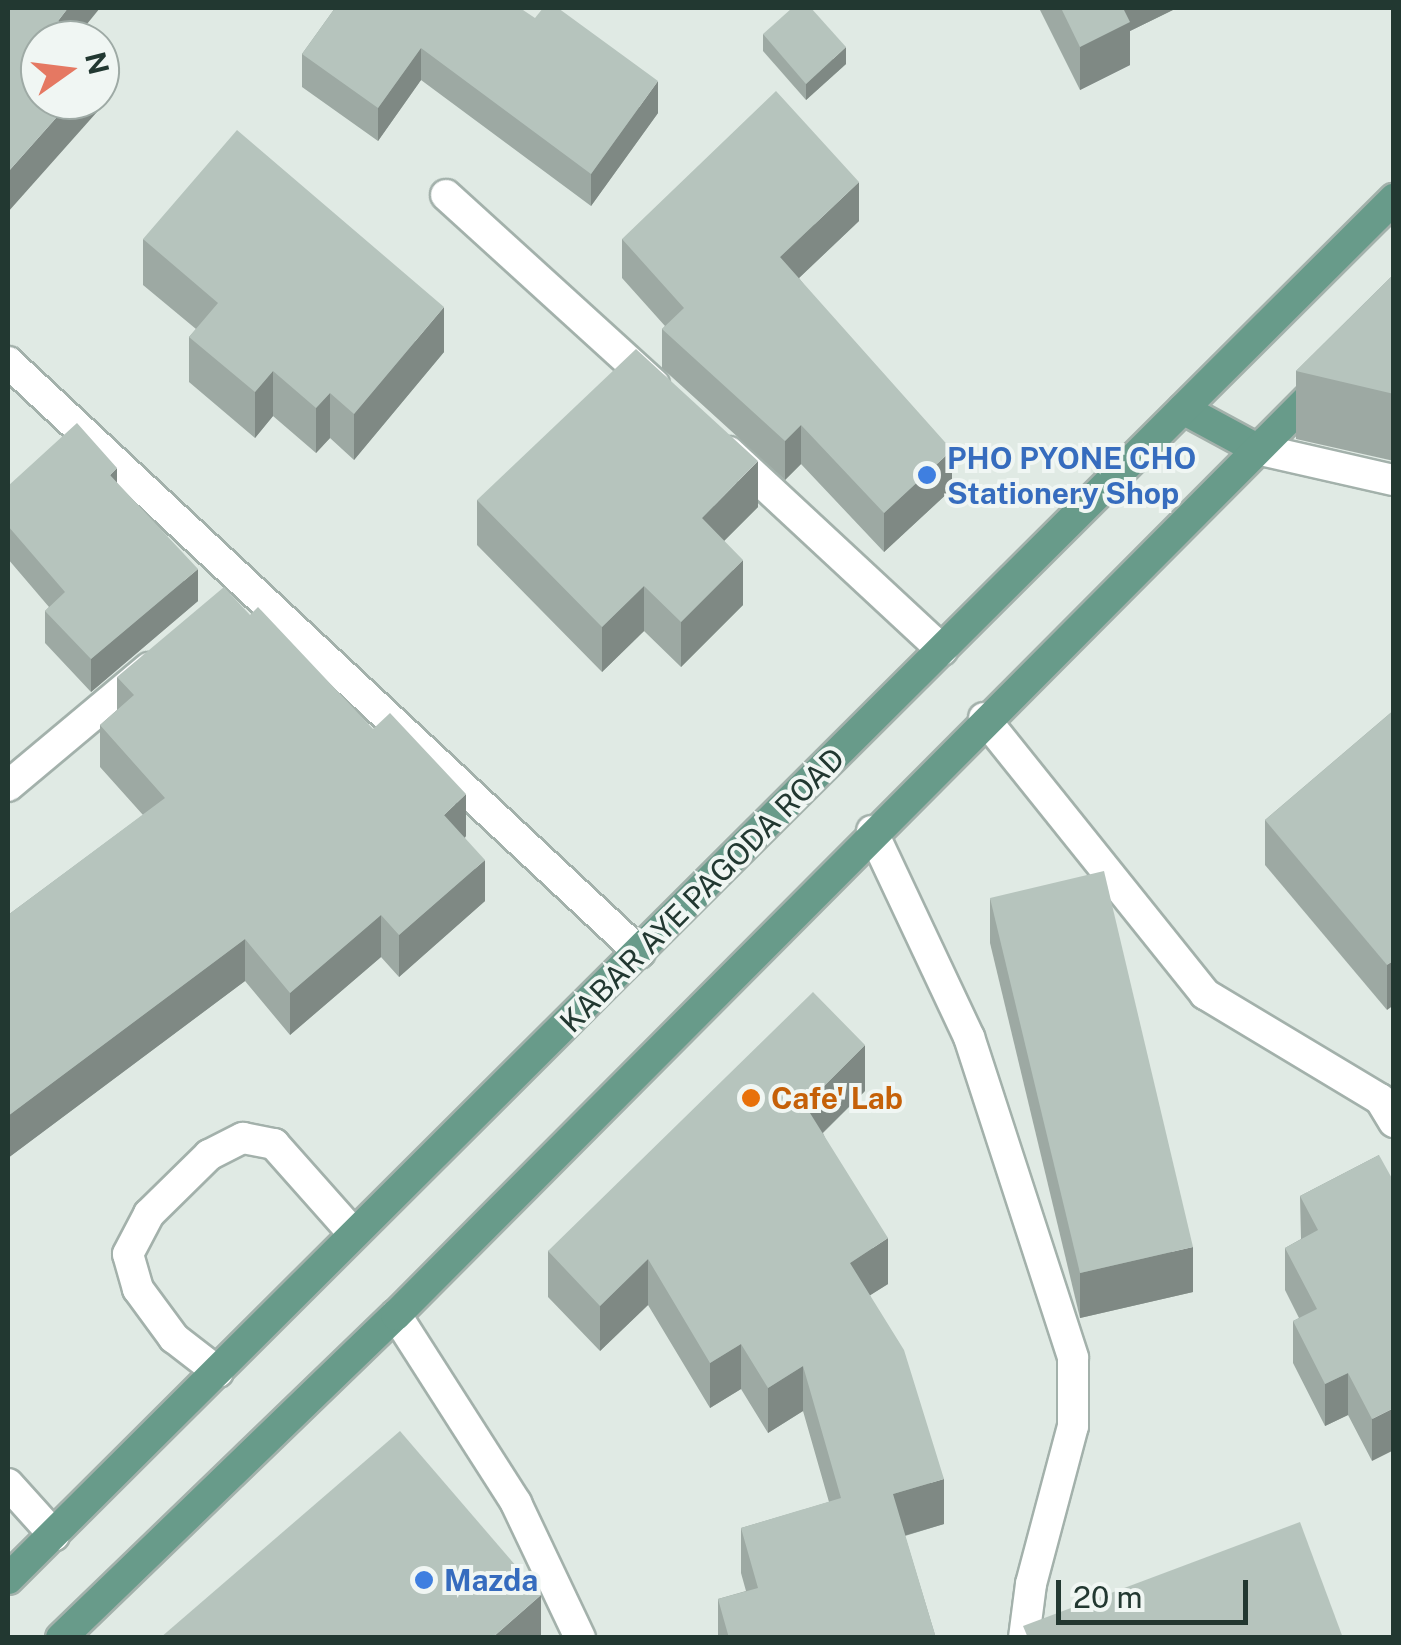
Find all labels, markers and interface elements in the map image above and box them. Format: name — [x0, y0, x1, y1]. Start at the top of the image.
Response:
north arrow — [20, 20, 120, 120]
text: N — [79, 48, 116, 78]
place label: PHO PYONE CHO Stationery Shop — [947, 440, 1196, 510]
marker: PHO PYONE CHO Stationery Shop — [916, 464, 938, 486]
street label: KABAR AYE PAGODA ROAD — [552, 740, 852, 1040]
place label: Cafe' Lab — [771, 1080, 903, 1116]
marker: Cafe' Lab — [740, 1087, 762, 1109]
scale bar — [1061, 1560, 1254, 1622]
place label: Mazda — [444, 1562, 538, 1598]
marker: Mazda — [413, 1569, 435, 1591]
text: 20 m — [1073, 1579, 1142, 1615]

